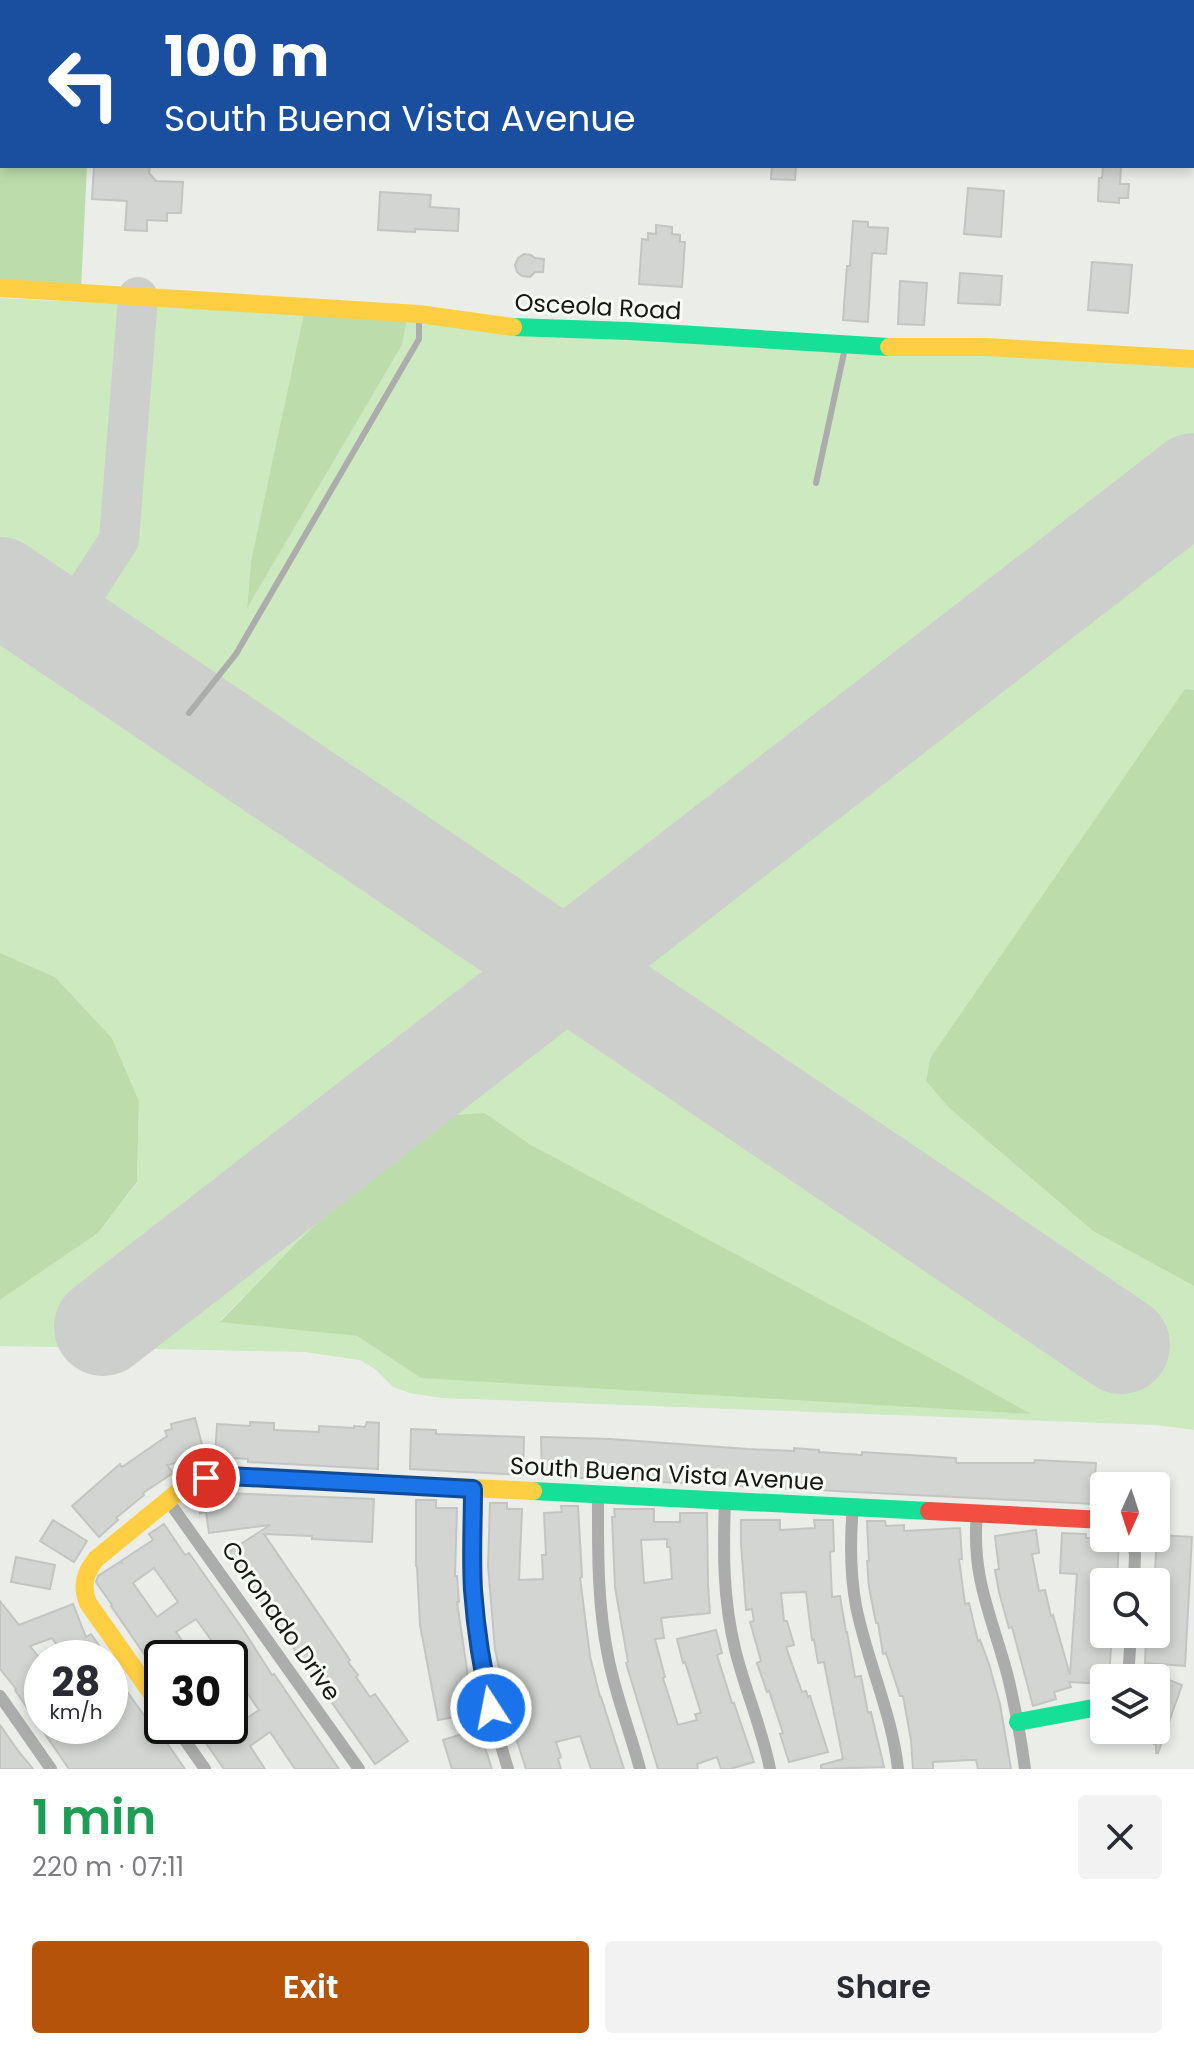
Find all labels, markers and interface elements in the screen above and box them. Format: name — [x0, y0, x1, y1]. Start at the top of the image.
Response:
text: 100 m — [164, 17, 329, 96]
icon: left — [32, 32, 136, 136]
text: South Buena Vista Avenue — [164, 93, 636, 144]
street label: Osceola Road — [514, 286, 682, 327]
pin — [172, 1444, 240, 1512]
street label: South Buena Vista Avenue — [509, 1449, 825, 1498]
icon: arrive — [184, 1456, 228, 1500]
north arrow — [1090, 1472, 1170, 1552]
map controls — [1090, 1472, 1170, 1744]
street label: Coronado Drive — [214, 1534, 349, 1707]
button: search — [1090, 1568, 1170, 1648]
speed limit sign: 30 — [144, 1640, 248, 1744]
text: 28 — [52, 1654, 100, 1710]
button: layers — [1090, 1664, 1170, 1744]
position arrow — [449, 1666, 533, 1750]
text: km/h — [49, 1698, 103, 1726]
text: 1 min — [32, 1784, 156, 1851]
button: close — [1078, 1795, 1162, 1879]
text: 220 m · 07:11 — [32, 1849, 184, 1885]
button: Exit — [32, 1941, 589, 2033]
button: Share — [605, 1941, 1162, 2033]

